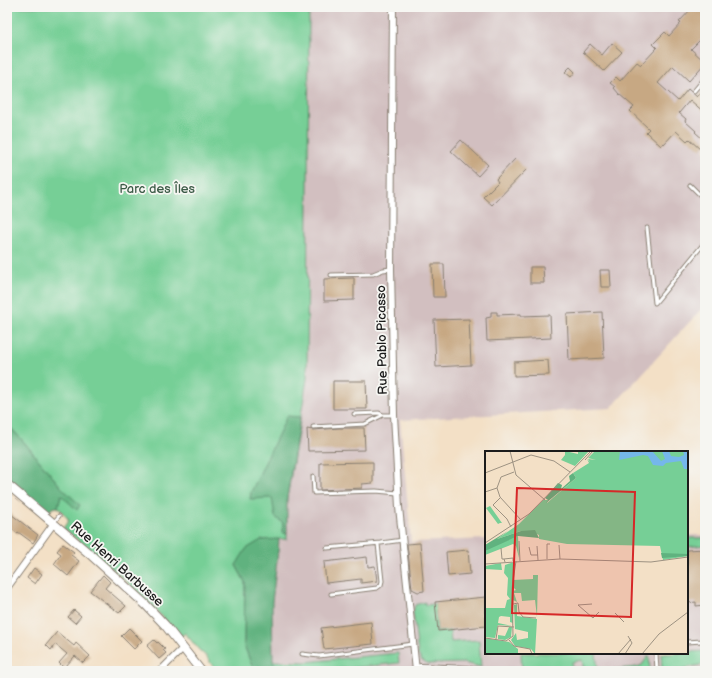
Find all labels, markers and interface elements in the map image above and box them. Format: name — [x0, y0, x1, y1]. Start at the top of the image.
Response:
park label: Parc des Îles — [119, 181, 195, 197]
street label: Rue Pablo Picasso — [373, 285, 391, 395]
inset map — [485, 451, 688, 654]
street label: Rue Henri Barbusse — [67, 518, 167, 610]

